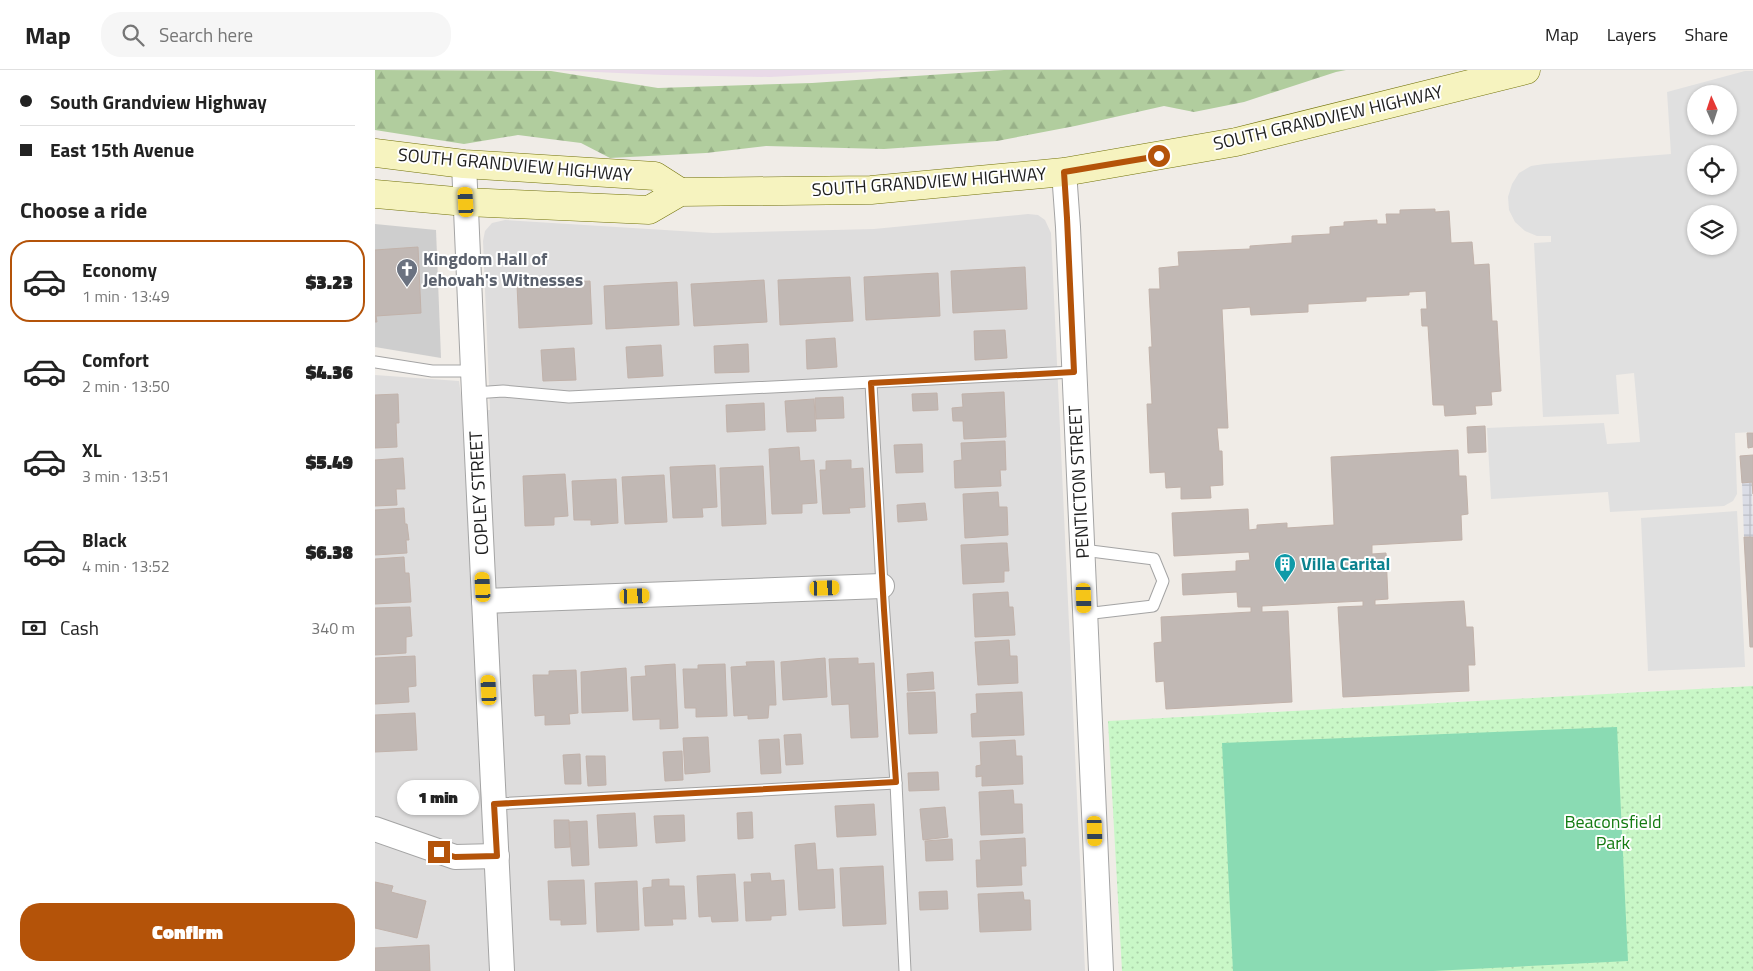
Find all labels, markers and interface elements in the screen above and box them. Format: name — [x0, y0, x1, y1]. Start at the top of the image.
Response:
search box — [101, 12, 451, 57]
text: Map — [25, 17, 71, 53]
text: Search here — [159, 20, 253, 49]
icon: search — [119, 21, 147, 49]
text: Map — [1545, 21, 1579, 48]
text: Layers — [1607, 21, 1656, 48]
text: Share — [1684, 21, 1728, 48]
street label: SOUTH GRANDVIEW HIGHWAY — [1210, 78, 1446, 157]
north arrow — [1687, 85, 1737, 135]
map controls — [1687, 85, 1737, 255]
text: South Grandview Highway — [50, 87, 267, 116]
text: East 15th Avenue — [50, 135, 194, 164]
street label: SOUTH GRANDVIEW HIGHWAY — [397, 141, 634, 188]
route start — [1148, 145, 1170, 167]
button: locate — [1687, 145, 1737, 195]
street label: SOUTH GRANDVIEW HIGHWAY — [811, 160, 1047, 203]
car — [457, 187, 474, 217]
text: Choose a ride — [20, 193, 147, 227]
button: layers — [1687, 205, 1737, 255]
place label: Kingdom Hall of Jehovah's Witnesses — [423, 245, 583, 293]
text: Economy — [82, 255, 157, 284]
church icon: Kingdom Hall of Jehovah's Witnesses — [395, 257, 419, 288]
icon: car — [22, 259, 67, 304]
text: $3.23 — [306, 267, 353, 296]
text: 1 min · 13:49 — [82, 284, 170, 308]
text: Comfort — [82, 345, 149, 374]
icon: car — [22, 349, 67, 394]
text: $4.36 — [306, 357, 353, 386]
text: 2 min · 13:50 — [82, 374, 170, 398]
street label: PENTICTON STREET — [1061, 404, 1096, 559]
street label: COPLEY STREET — [462, 430, 495, 556]
text: XL — [82, 435, 102, 464]
icon: car — [22, 439, 67, 484]
text: $5.49 — [306, 447, 353, 476]
text: 3 min · 13:51 — [82, 464, 170, 488]
text: Black — [82, 525, 127, 554]
icon: car — [22, 529, 67, 574]
text: $6.38 — [306, 537, 353, 566]
place label: Villa Carital — [1301, 550, 1390, 577]
building icon: Villa Carital — [1273, 552, 1297, 583]
text: 4 min · 13:52 — [82, 554, 170, 578]
car — [474, 572, 491, 602]
car — [809, 580, 840, 596]
car — [1075, 583, 1092, 613]
car — [619, 588, 650, 604]
text: Cash — [60, 613, 99, 642]
icon: cash — [20, 614, 48, 642]
text: 340 m — [311, 616, 355, 640]
car — [480, 675, 497, 705]
callout: 1 min — [398, 780, 480, 814]
text: 1 min — [418, 785, 458, 809]
park label: Beaconsfield Park — [1564, 808, 1662, 856]
car — [1086, 816, 1103, 846]
route end — [428, 841, 450, 863]
button: Confirm — [20, 903, 355, 961]

